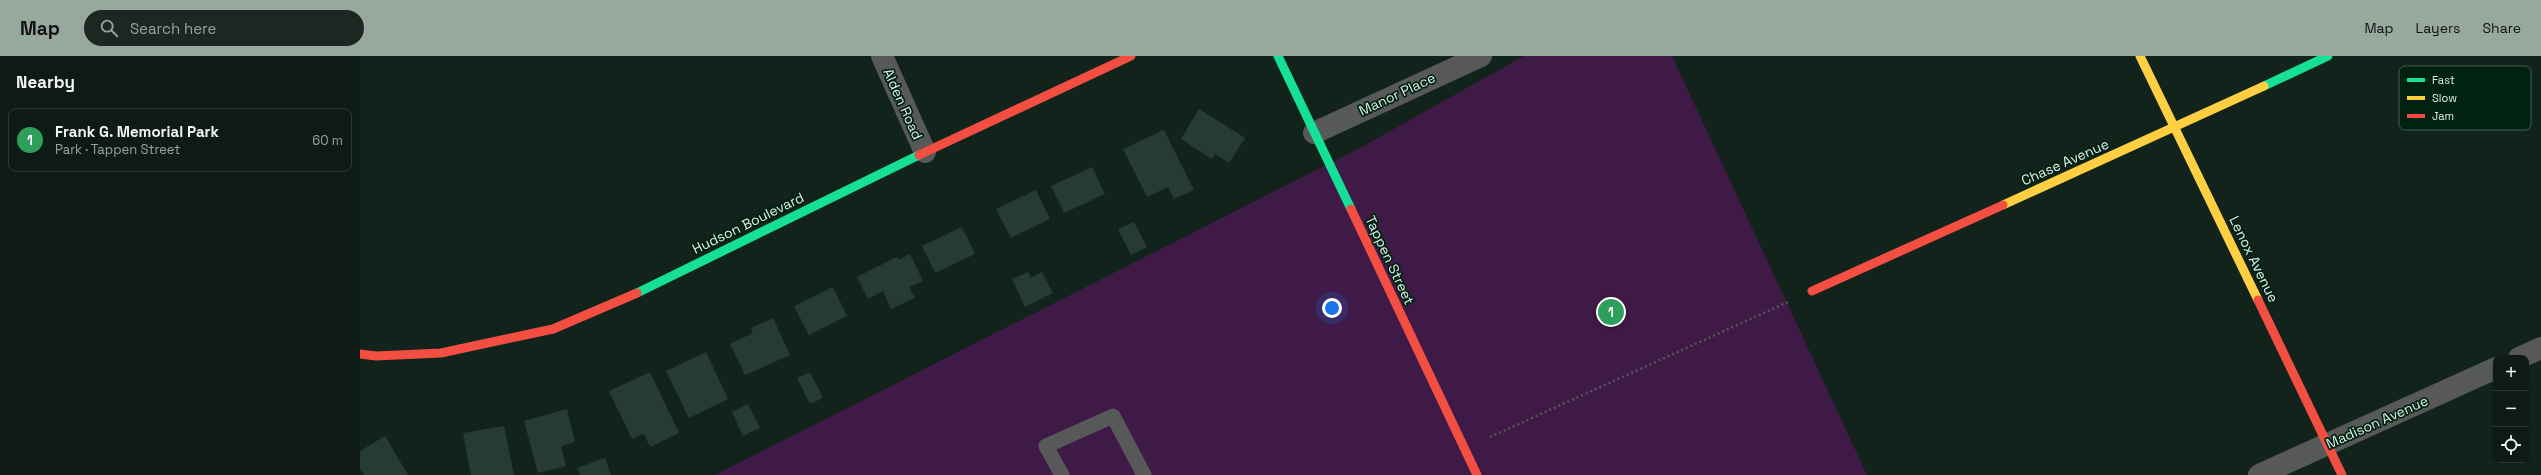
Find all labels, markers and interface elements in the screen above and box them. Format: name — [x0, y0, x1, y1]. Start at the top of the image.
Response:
search box — [84, 10, 364, 46]
text: Map — [20, 16, 60, 41]
icon: search — [98, 17, 120, 39]
text: Search here — [130, 19, 216, 38]
text: Map — [2364, 19, 2394, 37]
text: Layers — [2416, 19, 2460, 37]
text: Share — [2482, 19, 2521, 37]
street label: Alden Road — [879, 66, 927, 142]
legend — [2399, 66, 2531, 130]
street label: Manor Place — [1356, 68, 1438, 120]
text: Nearby — [16, 71, 75, 93]
text: Fast — [2432, 73, 2455, 87]
text: Slow — [2432, 91, 2457, 105]
text: Jam — [2432, 109, 2454, 123]
text: Frank G. Memorial Park — [55, 122, 219, 141]
text: 1 — [27, 132, 33, 149]
text: 60 m — [312, 132, 343, 149]
street label: Chase Avenue — [2018, 135, 2112, 189]
text: Park · Tappen Street — [55, 141, 180, 158]
street label: Hudson Boulevard — [689, 188, 807, 258]
street label: Tappen Street — [1361, 213, 1419, 307]
street label: Lenox Avenue — [2225, 213, 2283, 305]
pin: 1 — [1598, 297, 1624, 327]
your location — [1322, 298, 1342, 318]
map controls — [2493, 355, 2529, 463]
button: + — [2493, 355, 2529, 391]
street label: Madison Avenue — [2323, 391, 2431, 453]
button: − — [2493, 391, 2529, 427]
button: locate — [2493, 427, 2529, 463]

